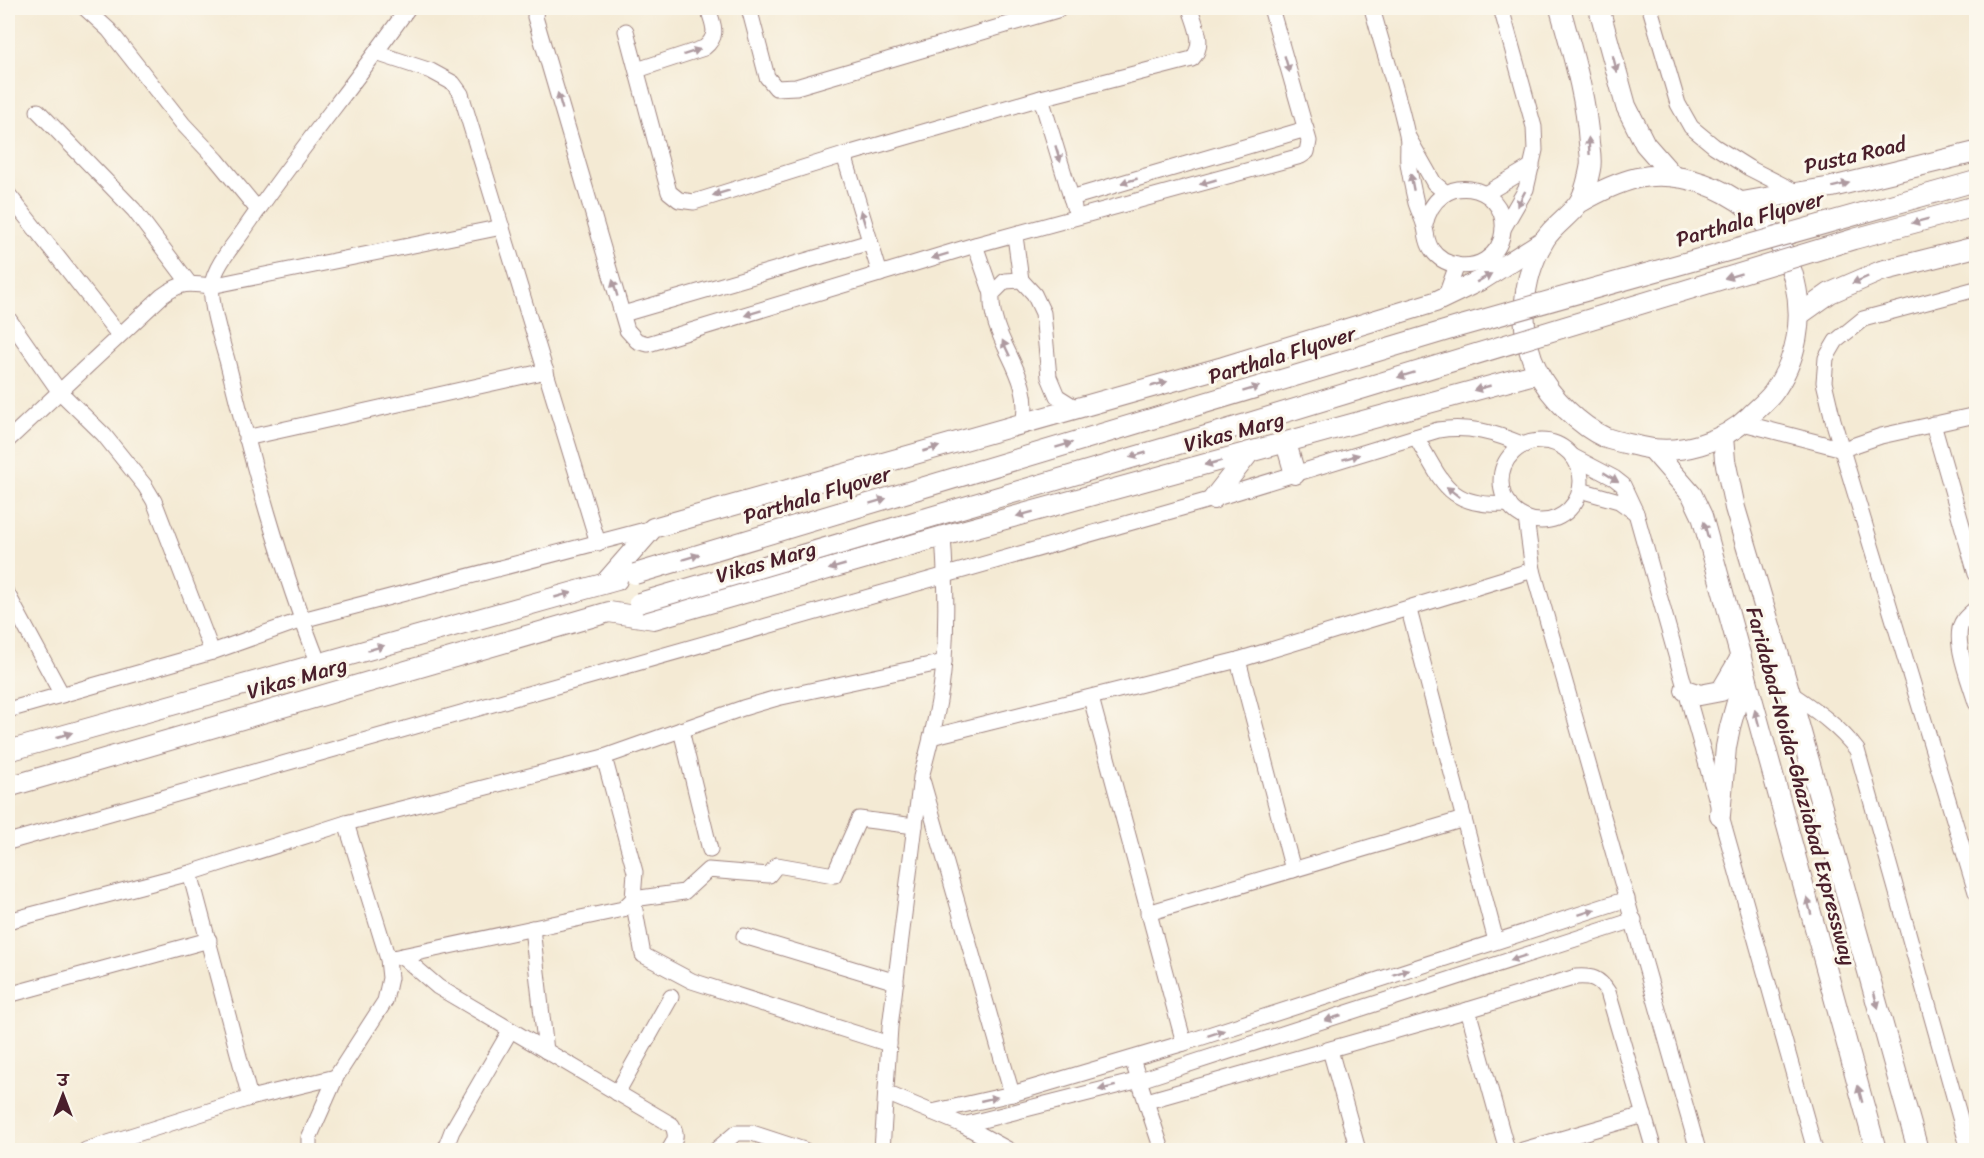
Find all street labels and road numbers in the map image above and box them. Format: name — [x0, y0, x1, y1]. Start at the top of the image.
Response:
street label: Pusta Road — [1800, 124, 1912, 185]
street label: Parthala Flyover — [1671, 179, 1830, 258]
street label: Parthala Flyover — [1203, 314, 1362, 395]
street label: Vikas Marg — [1179, 400, 1289, 464]
street label: Parthala Flyover — [738, 454, 897, 535]
street label: Vikas Marg — [711, 529, 821, 594]
street label: Faridabad-Noida-Ghaziabad Expressway — [1735, 602, 1867, 970]
street label: Vikas Marg — [242, 645, 352, 710]

